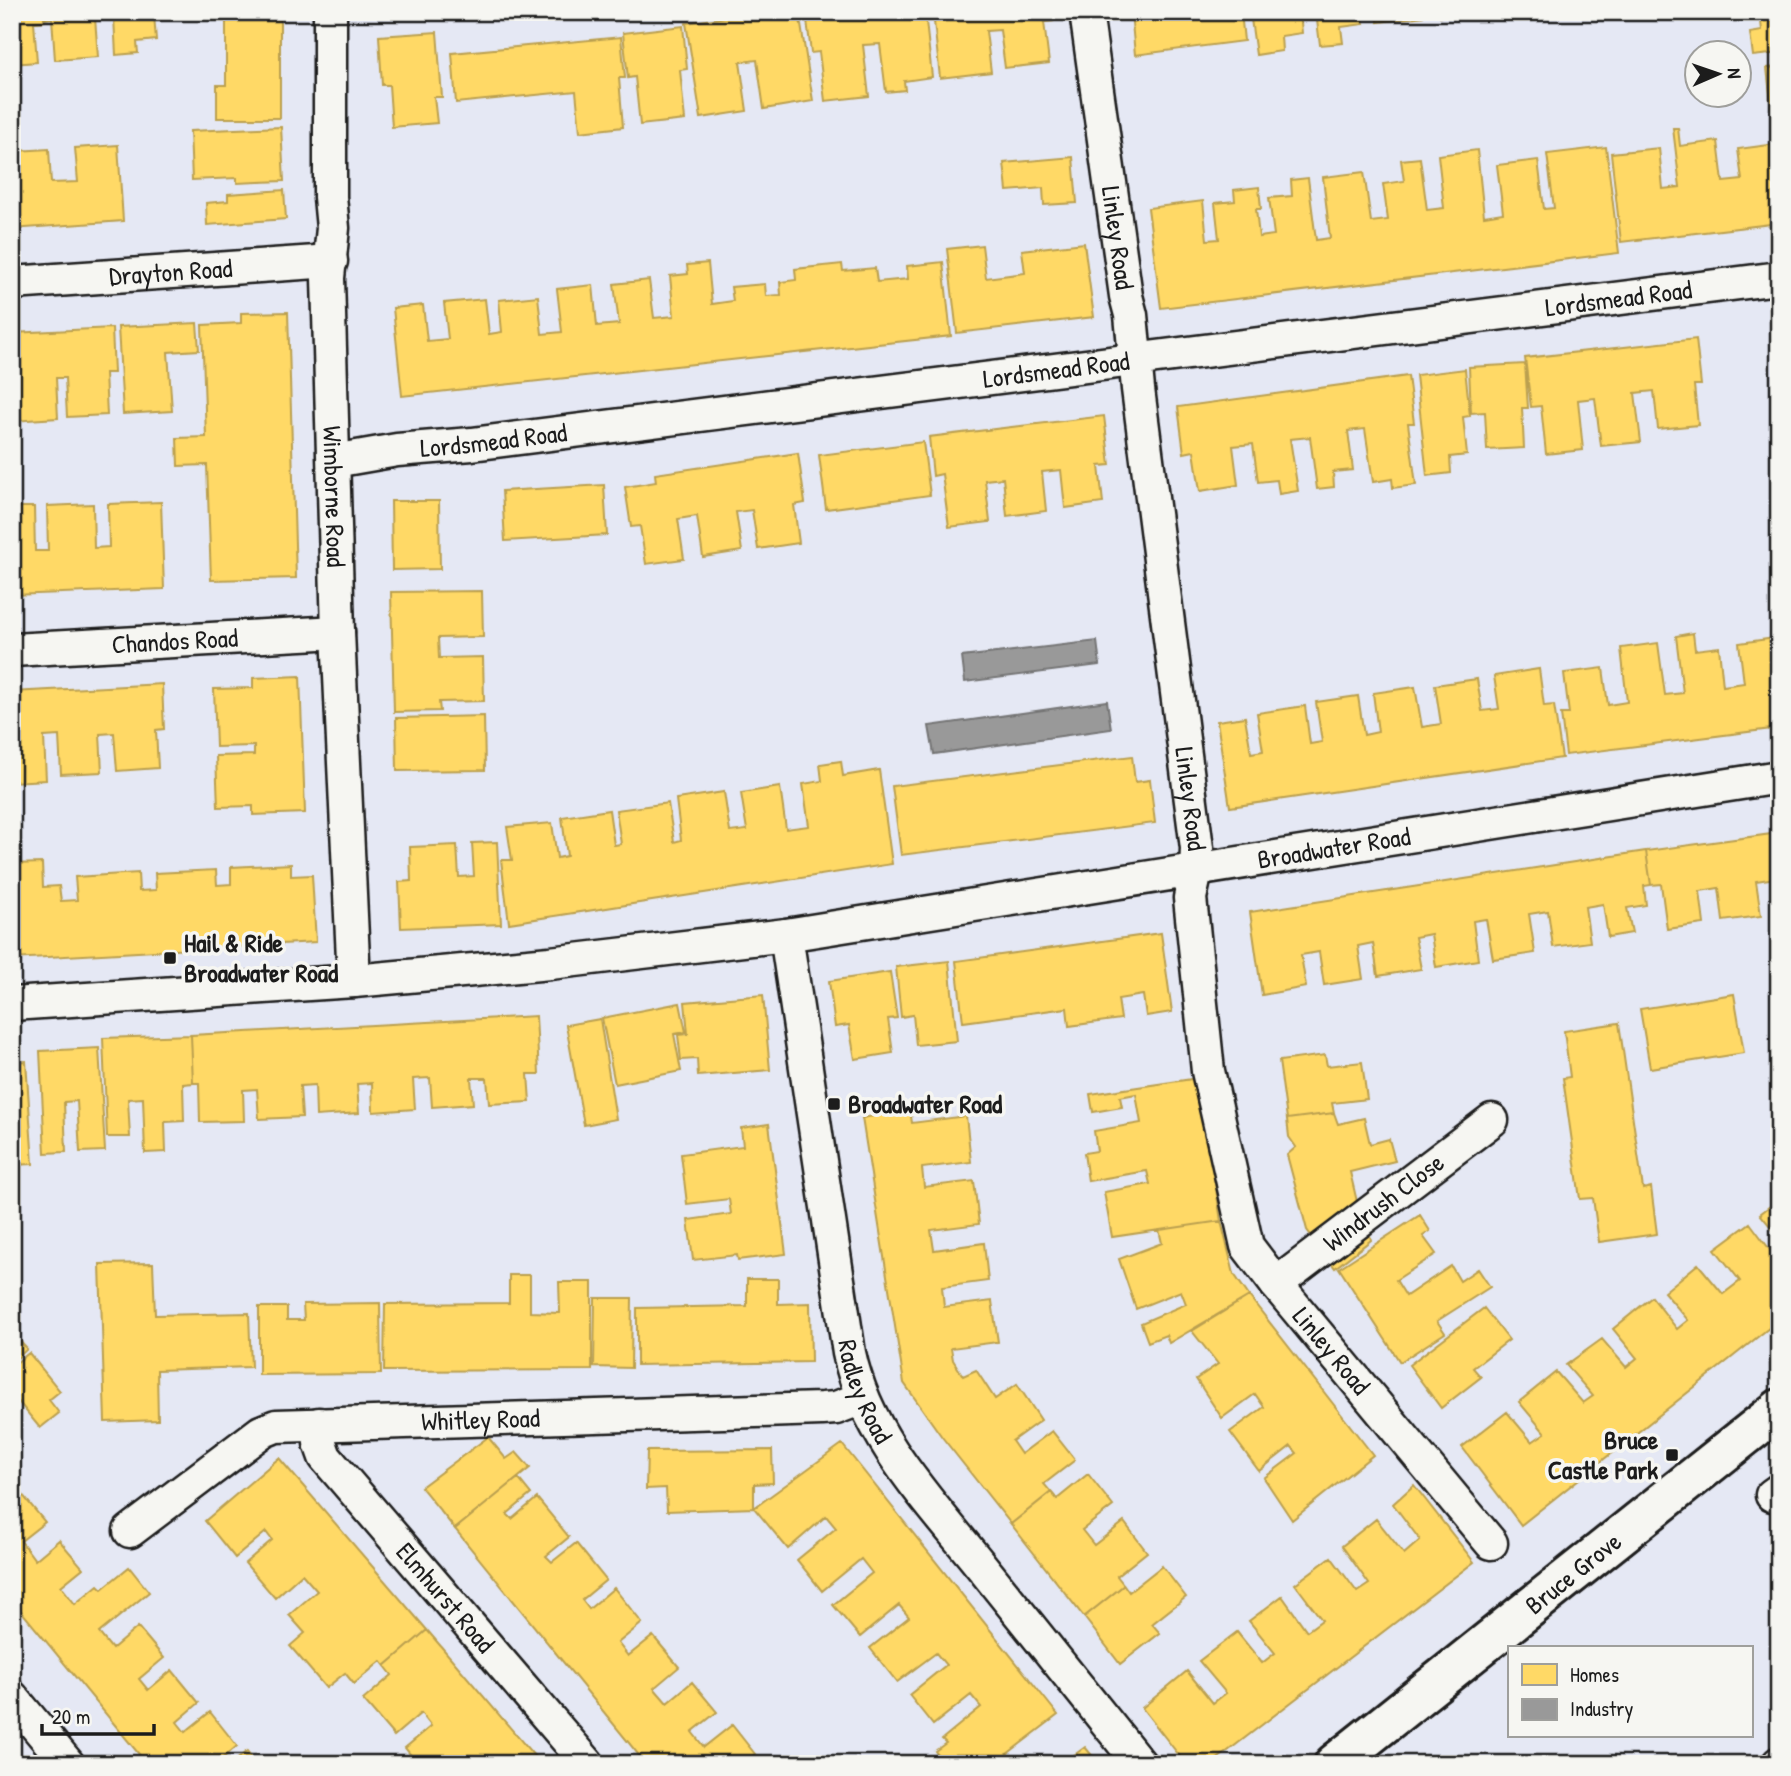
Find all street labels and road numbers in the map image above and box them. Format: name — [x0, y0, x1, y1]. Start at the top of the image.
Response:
street label: Linley Road — [1094, 184, 1143, 292]
street label: Drayton Road — [108, 250, 233, 293]
street label: Lordsmead Road — [1543, 271, 1694, 325]
street label: Lordsmead Road — [981, 343, 1131, 396]
street label: Lordsmead Road — [419, 414, 569, 465]
street label: Wimborne Road — [315, 425, 354, 568]
street label: Chandos Road — [111, 620, 239, 661]
street label: Linley Road — [1167, 745, 1215, 853]
street label: Broadwater Road — [1255, 818, 1413, 877]
street label: Windrush Close — [1316, 1145, 1451, 1259]
street label: Linley Road — [1285, 1299, 1379, 1402]
street label: Radley Road — [830, 1337, 901, 1450]
street label: Whitley Road — [421, 1400, 540, 1438]
street label: Bruce Grove — [1518, 1524, 1628, 1622]
street label: Elmhurst Road — [389, 1535, 503, 1660]

